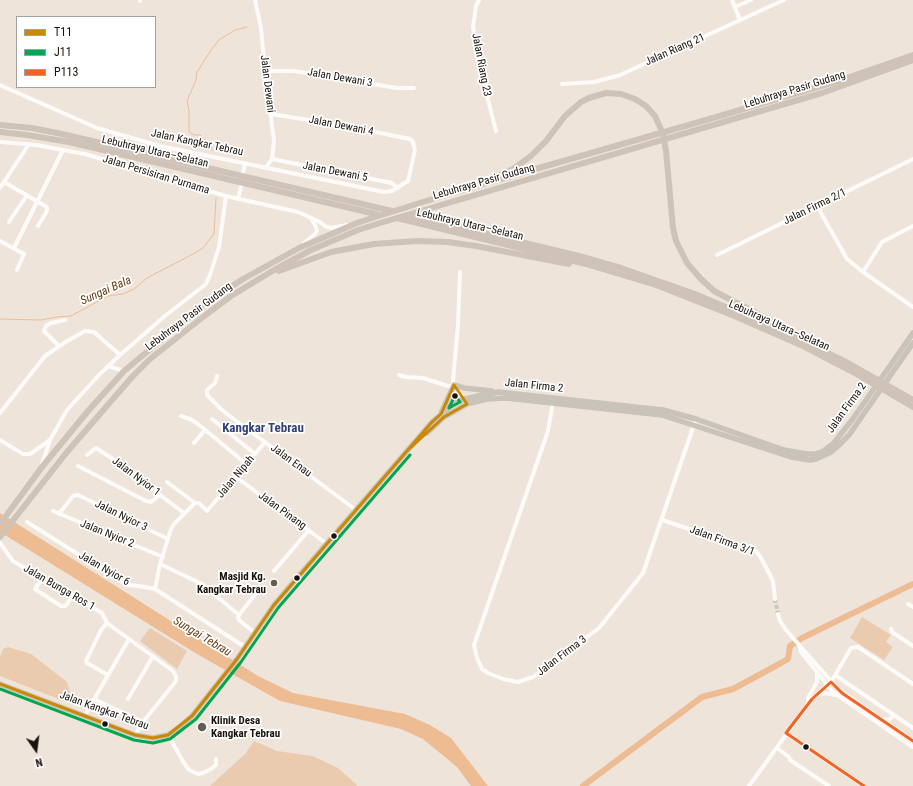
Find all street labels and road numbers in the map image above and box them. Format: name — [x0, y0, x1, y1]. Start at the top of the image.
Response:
street label: Jalan Riang 21 — [643, 31, 707, 69]
street label: Jalan Riang 23 — [468, 32, 494, 98]
street label: Jalan Dewani — [257, 54, 277, 114]
street label: Jalan Dewani 3 — [306, 66, 374, 90]
street label: Lebuhraya Pasir Gudang — [743, 68, 847, 112]
street label: Jalan Dewani 4 — [307, 113, 375, 139]
street label: Jalan Kangkar Tebrau — [150, 127, 244, 159]
street label: Lebuhraya Utara–Selatan — [100, 133, 210, 171]
street label: Jalan Persisiran Purnama — [101, 152, 211, 198]
street label: Jalan Dewani 5 — [301, 159, 369, 185]
street label: Lebuhraya Pasir Gudang — [432, 161, 536, 203]
street label: Jalan Firma 2/1 — [781, 186, 849, 228]
street label: Lebuhraya Utara–Selatan — [415, 206, 525, 244]
street label: Lebuhraya Pasir Gudang — [143, 280, 235, 354]
street label: Lebuhraya Utara–Selatan — [727, 298, 831, 354]
street label: Jalan Firma 2 — [504, 376, 564, 396]
street label: Jalan Firma 2 — [824, 380, 870, 436]
street label: Jalan Enau — [268, 442, 314, 480]
street label: Jalan Nipah — [214, 453, 258, 501]
street label: Jalan Nyior 1 — [109, 455, 163, 499]
street label: Jalan Pinang — [255, 489, 309, 533]
street label: Jalan Nyior 3 — [92, 498, 150, 534]
street label: Jalan Nyior 2 — [78, 517, 136, 551]
street label: Jalan Firma 3/1 — [688, 523, 756, 559]
street label: Jalan Nyior 6 — [76, 549, 132, 589]
street label: Jalan Bunga Ros 1 — [21, 562, 97, 614]
street label: Jalan Firma 3 — [535, 633, 589, 679]
street label: Jalan Kangkar Tebrau — [58, 689, 150, 733]

